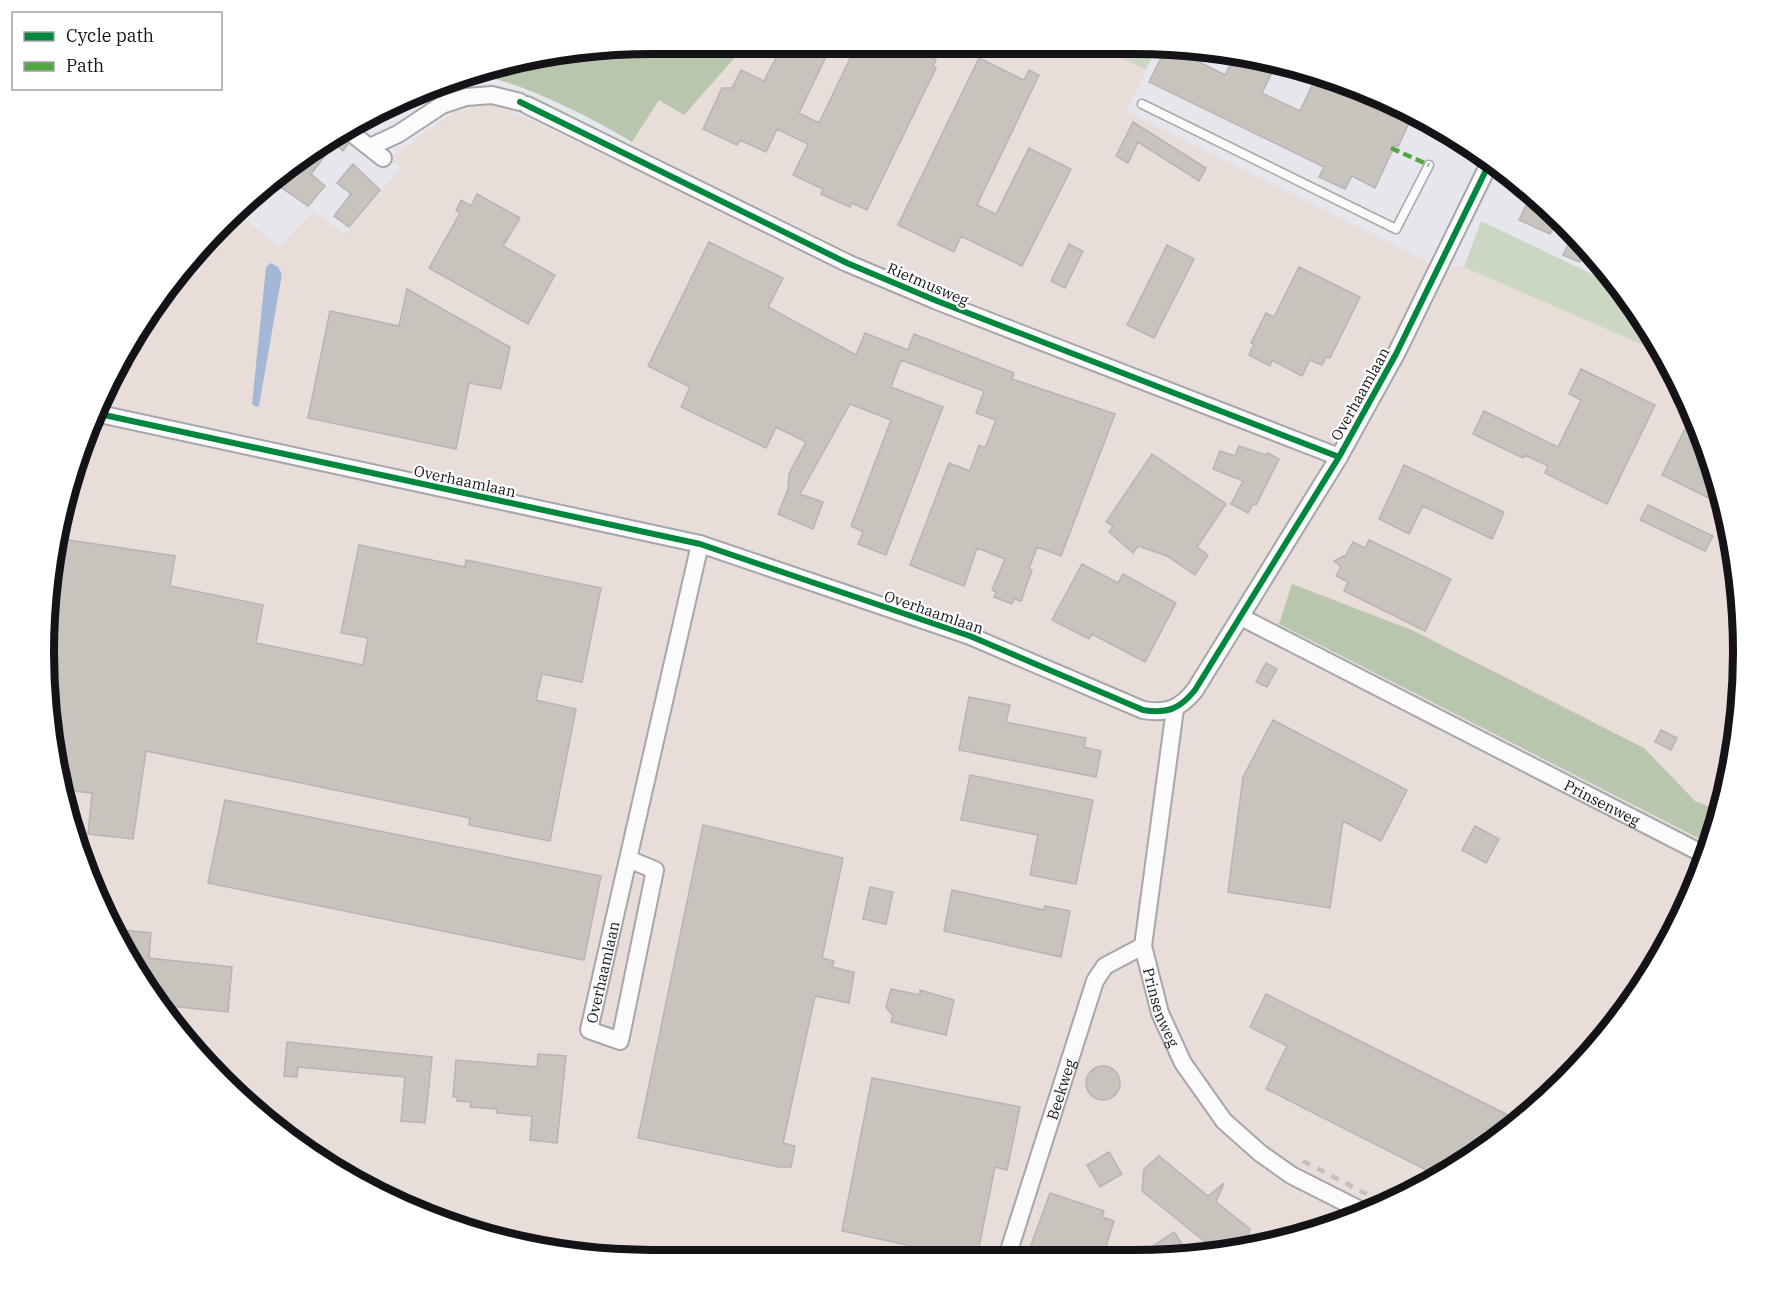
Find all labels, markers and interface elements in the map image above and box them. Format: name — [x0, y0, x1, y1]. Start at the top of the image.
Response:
legend — [12, 12, 222, 90]
text: Cycle path — [66, 24, 154, 47]
text: Path — [66, 54, 104, 77]
street label: Rietmusweg — [884, 258, 972, 310]
street label: Overhaamlaan — [1326, 344, 1394, 444]
street label: Overhaamlaan — [412, 461, 518, 501]
street label: Overhaamlaan — [882, 586, 987, 638]
street label: Prinsenweg — [1561, 775, 1643, 830]
street label: Overhaamlaan — [581, 919, 623, 1025]
street label: Prinsenweg — [1139, 965, 1184, 1050]
street label: Beekweg — [1042, 1057, 1079, 1122]

